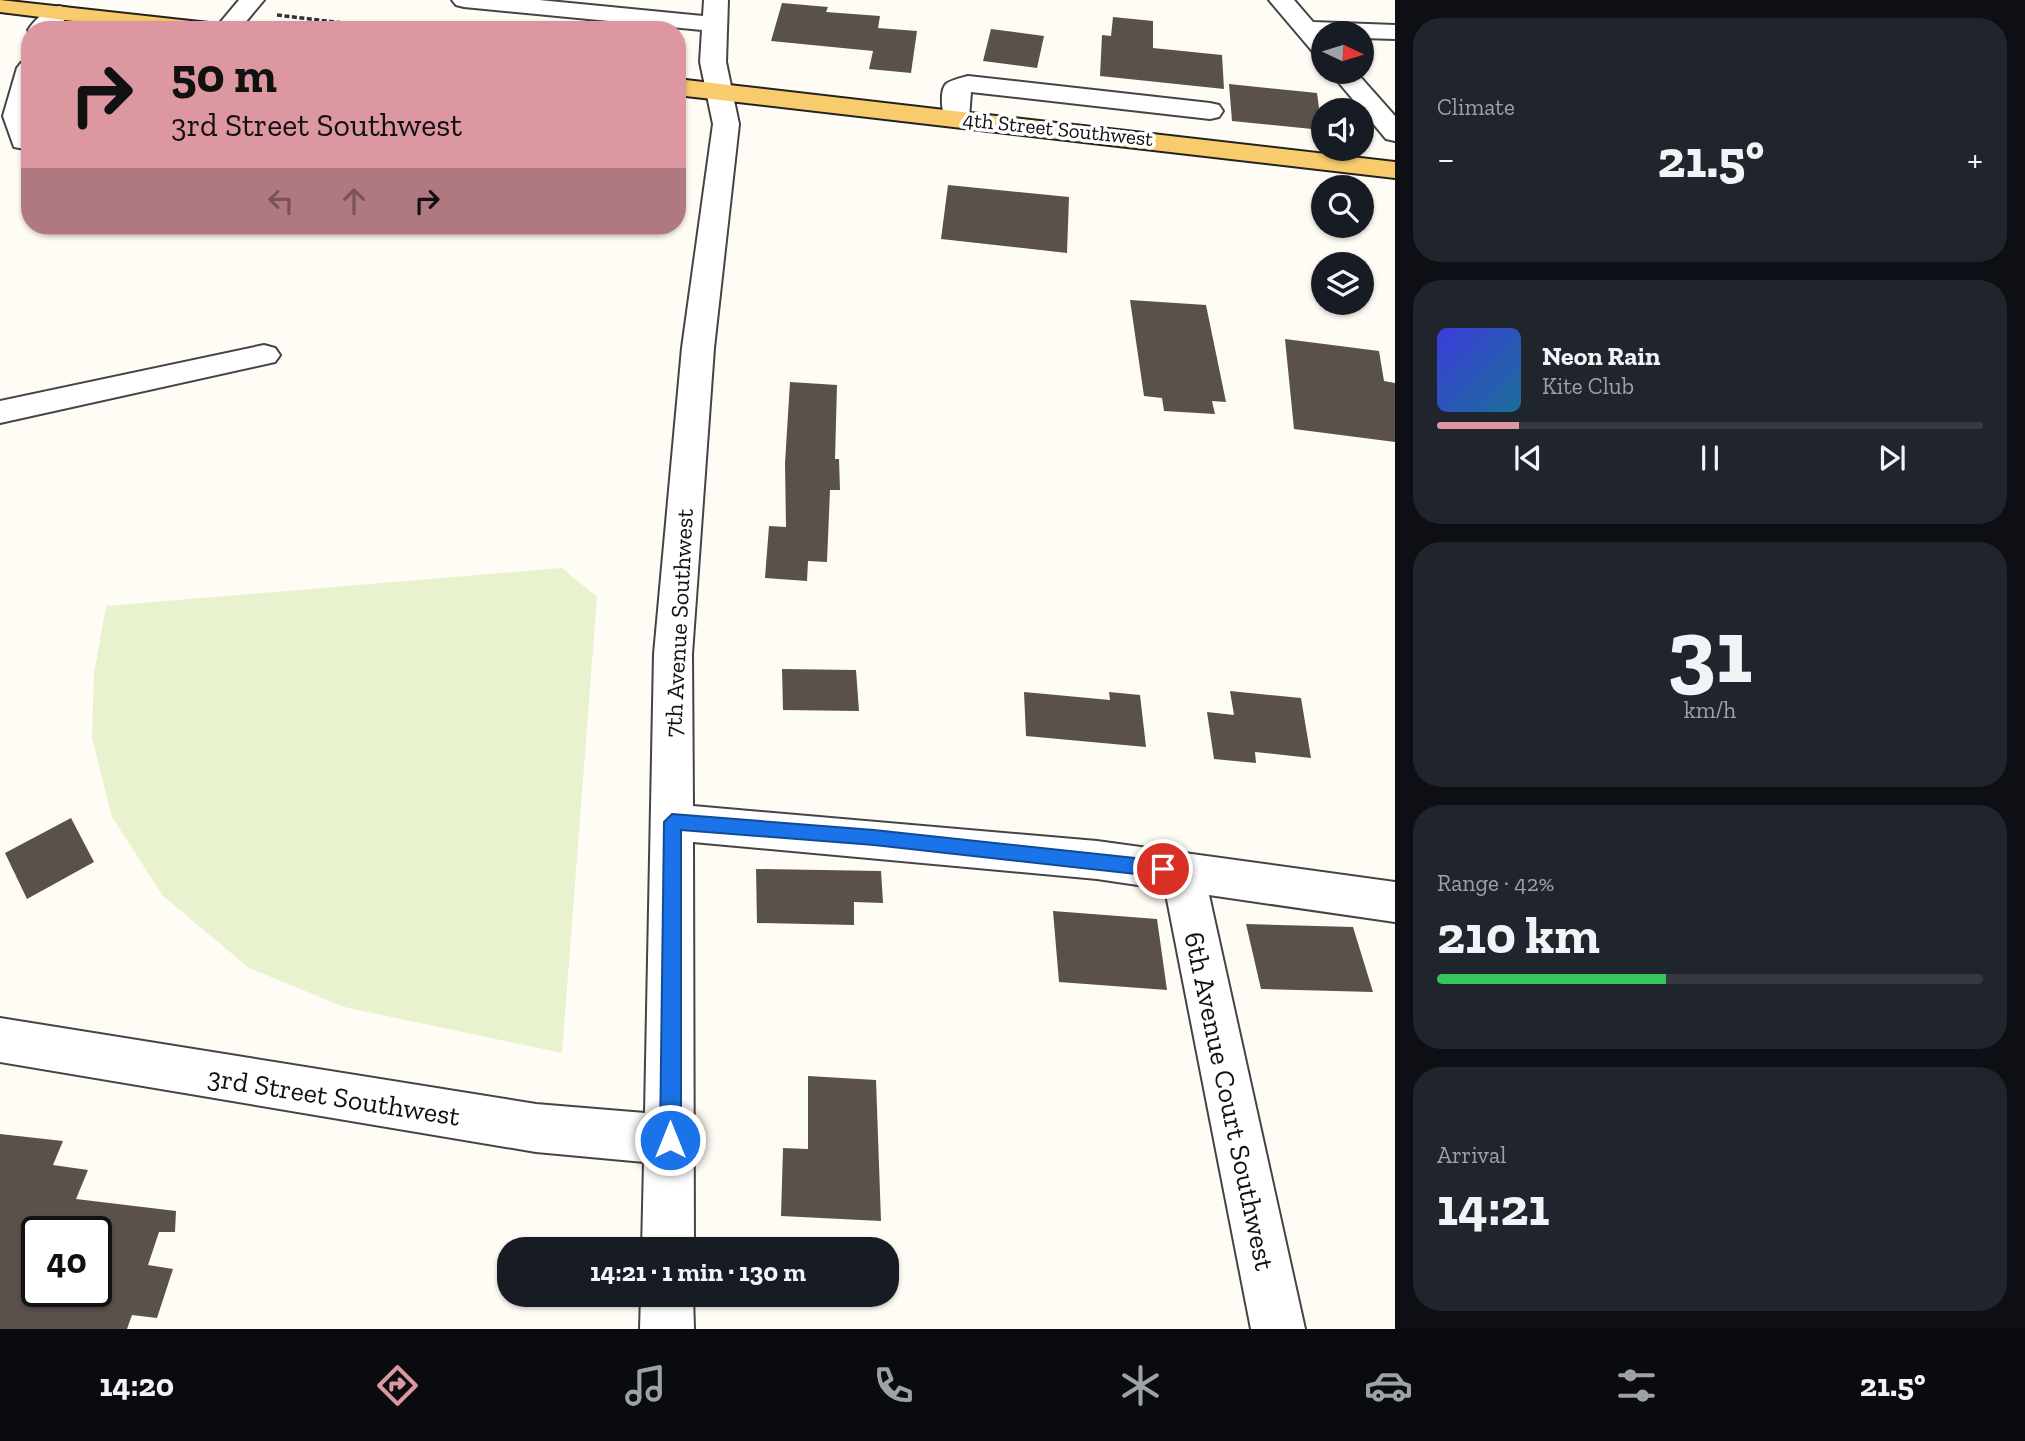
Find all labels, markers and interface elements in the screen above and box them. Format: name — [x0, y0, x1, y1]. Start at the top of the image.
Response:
north arrow — [1311, 21, 1374, 84]
map controls — [1311, 21, 1374, 315]
text: 50 m — [171, 46, 277, 105]
icon: right — [56, 49, 147, 140]
text: Climate — [1437, 93, 1515, 121]
button: sound — [1311, 98, 1374, 161]
text: 3rd Street Southwest — [171, 106, 462, 144]
street label: 4th Street Southwest — [962, 106, 1155, 151]
text: 21.5° — [1657, 128, 1764, 190]
text: − — [1437, 136, 1455, 182]
text: + — [1967, 136, 1983, 182]
button: search — [1311, 175, 1374, 238]
icon: left — [262, 182, 300, 220]
icon: ahead — [335, 182, 373, 220]
icon: right — [408, 182, 446, 220]
button: layers — [1311, 252, 1374, 315]
text: Neon Rain — [1542, 340, 1660, 372]
text: Kite Club — [1542, 372, 1634, 400]
icon: previous — [1509, 439, 1547, 477]
icon: pause — [1691, 439, 1729, 477]
icon: next — [1873, 439, 1911, 477]
street label: 7th Avenue Southwest — [658, 508, 699, 738]
text: 31 — [1667, 596, 1753, 705]
text: km/h — [1684, 696, 1736, 724]
pin — [1133, 839, 1193, 899]
icon: arrive — [1144, 850, 1182, 888]
text: Range · 42% — [1437, 869, 1554, 897]
text: 210 km — [1437, 904, 1600, 966]
street label: 6th Avenue Court Southwest — [1177, 929, 1282, 1274]
street label: 3rd Street Southwest — [206, 1060, 463, 1133]
position arrow — [633, 1103, 707, 1177]
text: Arrival — [1437, 1141, 1506, 1169]
text: 14:21 — [1437, 1176, 1549, 1238]
speed limit sign: 40 — [21, 1216, 112, 1307]
text: 14:21 · 1 min · 130 m — [590, 1256, 806, 1288]
icon: directions — [373, 1361, 422, 1410]
icon: music — [621, 1361, 670, 1410]
icon: phone — [869, 1361, 918, 1410]
icon: climate — [1116, 1361, 1165, 1410]
icon: car — [1364, 1361, 1413, 1410]
icon: filters — [1612, 1361, 1661, 1410]
text: 14:20 — [99, 1366, 174, 1404]
text: 21.5° — [1860, 1366, 1926, 1404]

